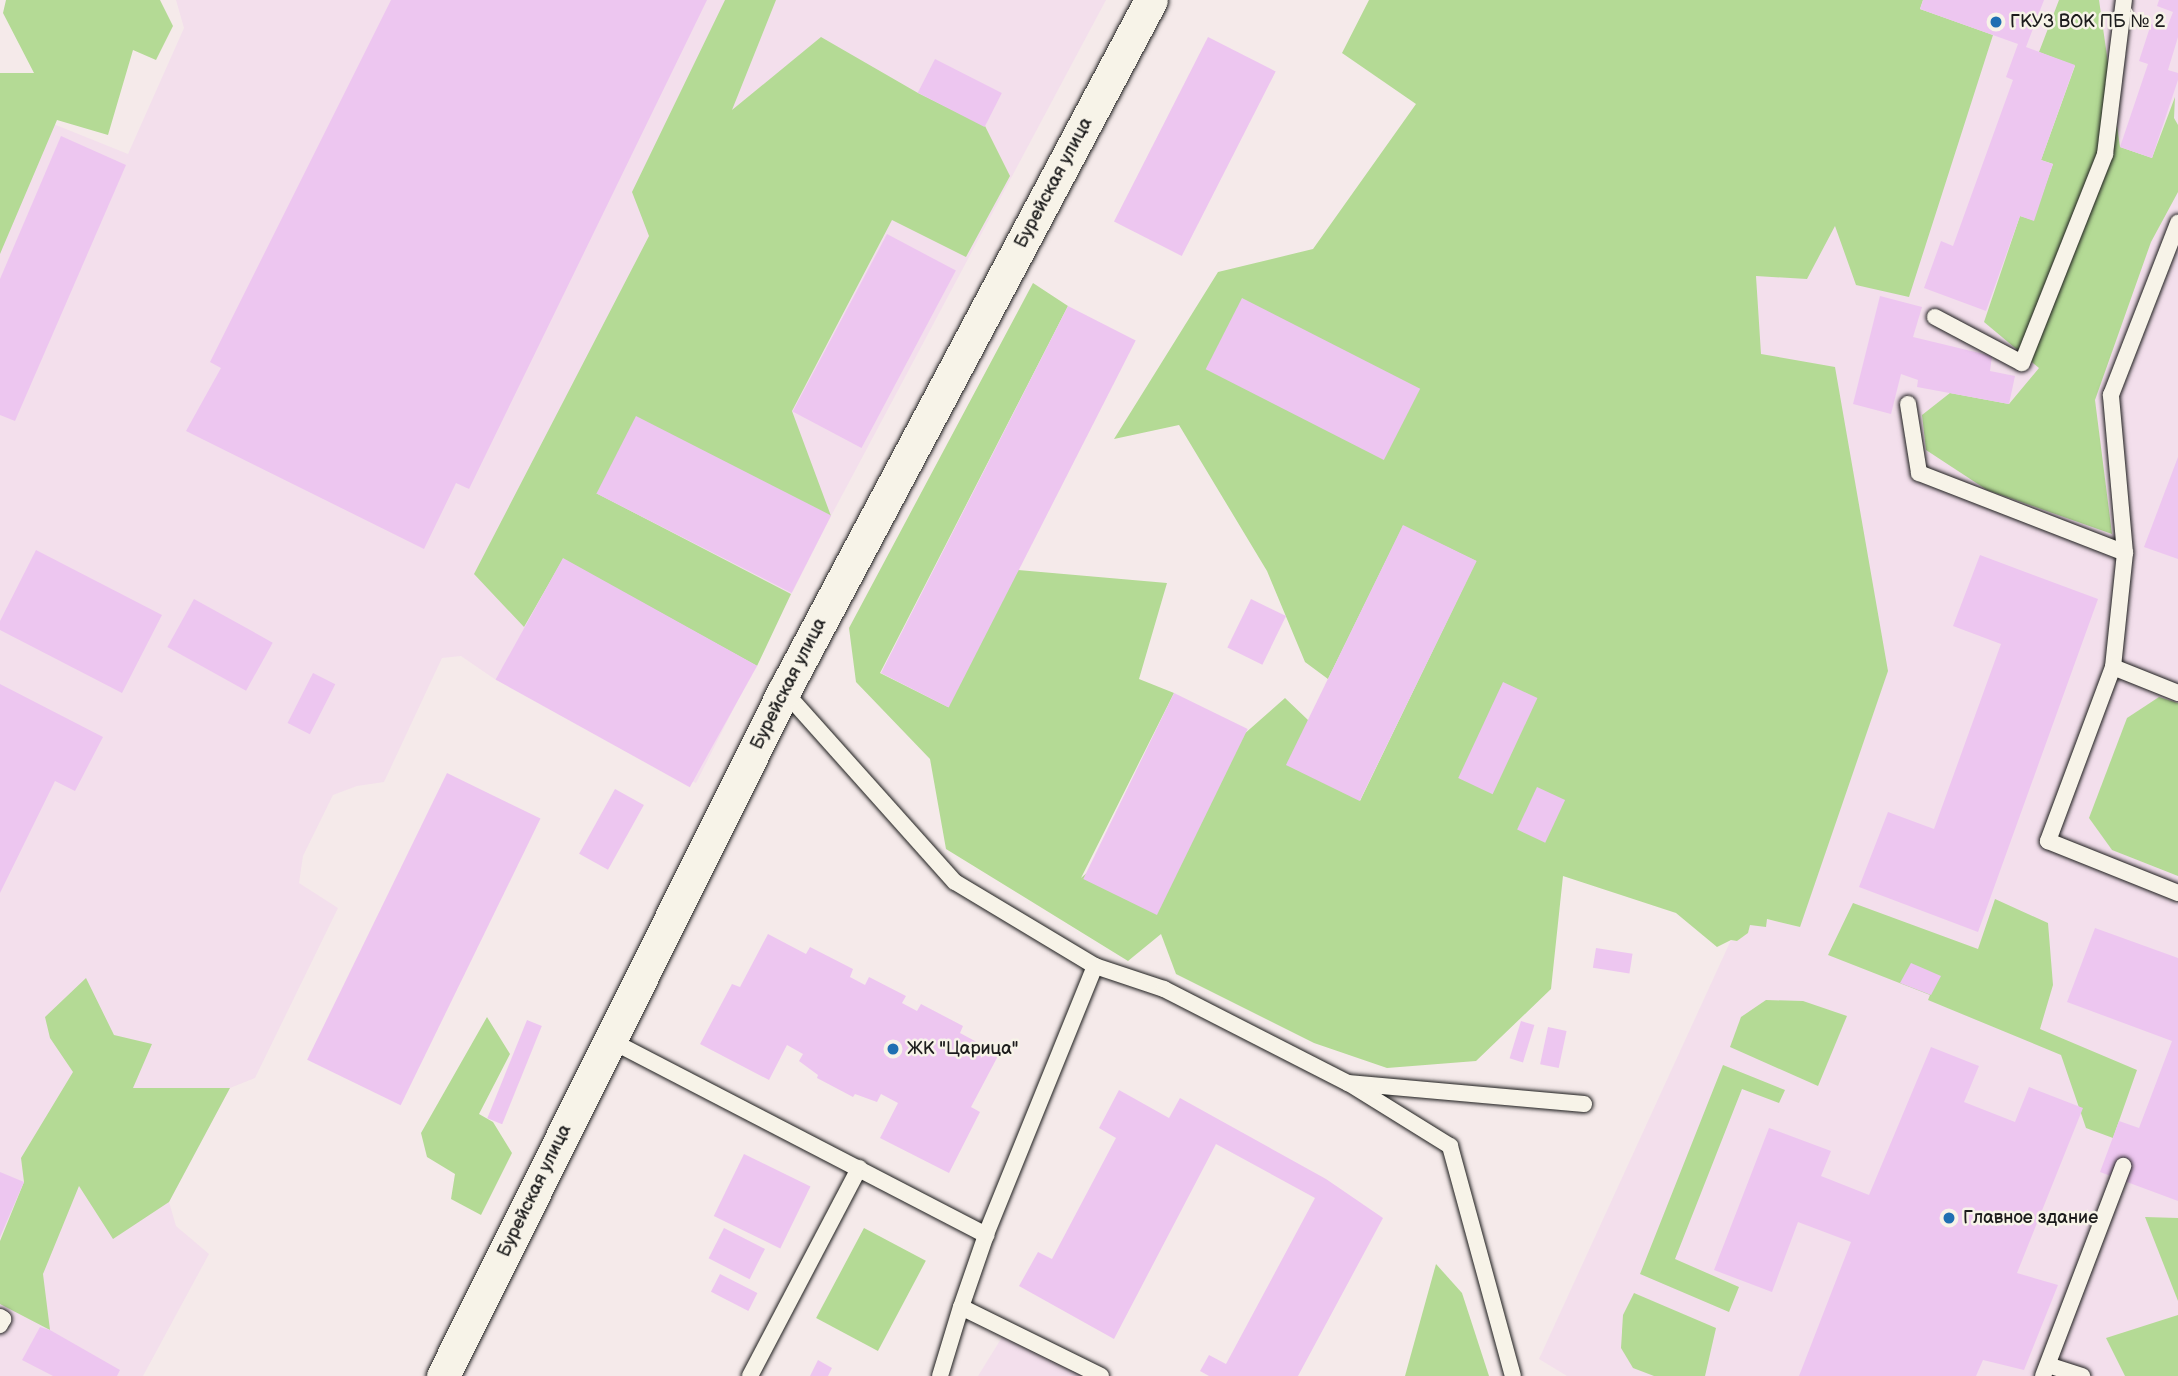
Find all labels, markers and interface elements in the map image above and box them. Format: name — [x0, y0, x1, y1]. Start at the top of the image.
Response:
place label: ГКУЗ ВОК ПБ № 2 — [2010, 11, 2165, 33]
marker: ГКУЗ ВОК ПБ № 2 — [1988, 14, 2004, 30]
street label: Бурейская улица — [1011, 114, 1097, 252]
street label: Бурейская улица — [747, 615, 831, 753]
place label: ЖК "Царица" — [907, 1038, 1019, 1060]
marker: ЖК "Царица" — [885, 1041, 901, 1057]
street label: Бурейская улица — [494, 1121, 576, 1261]
place label: Главное здание — [1963, 1207, 2098, 1229]
marker: Главное здание — [1941, 1210, 1957, 1226]

